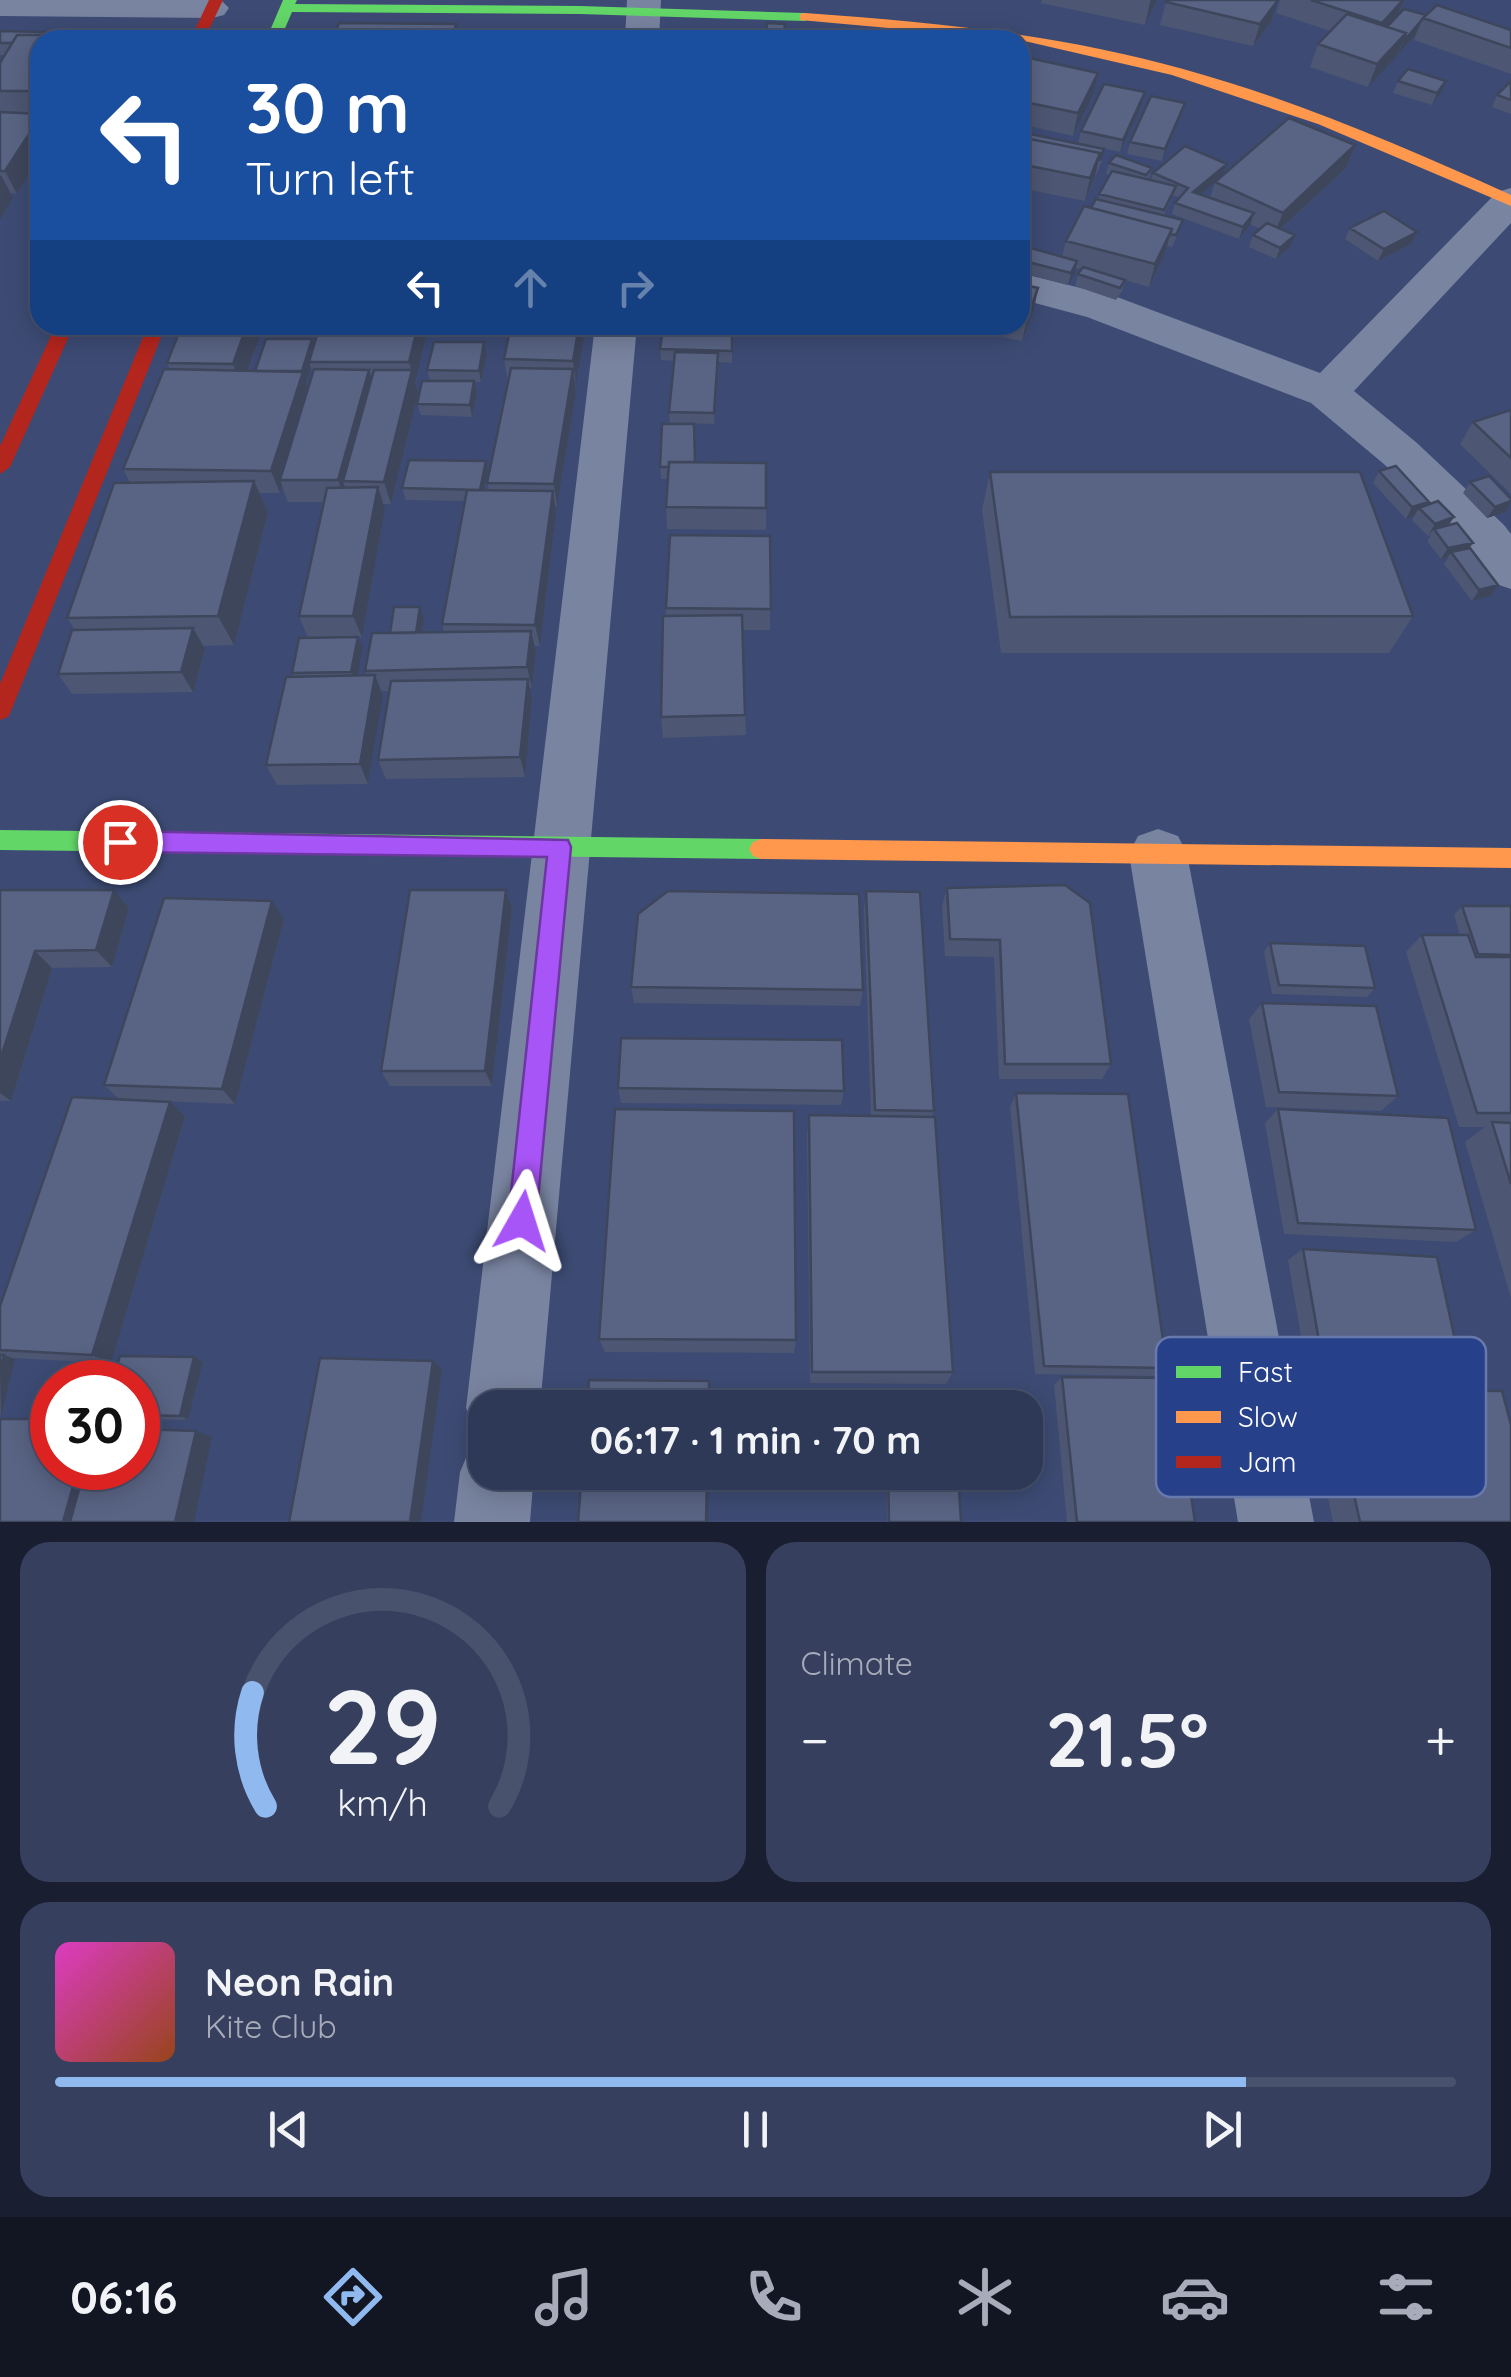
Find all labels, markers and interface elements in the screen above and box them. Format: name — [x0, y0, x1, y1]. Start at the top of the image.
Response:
text: 30 m — [245, 63, 410, 151]
icon: left — [80, 70, 210, 200]
text: Turn left — [245, 150, 415, 206]
icon: left — [398, 260, 453, 315]
icon: ahead — [503, 260, 558, 315]
icon: right — [608, 260, 663, 315]
pin — [78, 800, 163, 885]
icon: arrive — [93, 815, 148, 870]
position arrow — [470, 1169, 574, 1273]
legend — [1156, 1337, 1486, 1497]
text: Fast — [1238, 1354, 1293, 1389]
speed limit sign: 30 — [30, 1360, 160, 1490]
text: Slow — [1238, 1399, 1298, 1434]
text: 06:17 · 1 min · 70 m — [590, 1416, 921, 1464]
text: Jam — [1238, 1444, 1297, 1479]
text: Climate — [801, 1643, 913, 1683]
text: 29 — [324, 1660, 442, 1790]
text: 21.5° — [1045, 1692, 1209, 1786]
text: − — [801, 1705, 829, 1774]
text: + — [1425, 1705, 1456, 1774]
text: km/h — [337, 1780, 428, 1825]
text: Neon Rain — [205, 1958, 394, 2006]
text: Kite Club — [205, 2006, 337, 2046]
icon: previous — [261, 2102, 316, 2157]
icon: pause — [728, 2102, 783, 2157]
icon: next — [1195, 2102, 1250, 2157]
icon: directions — [318, 2262, 388, 2332]
icon: music — [529, 2262, 599, 2332]
icon: phone — [739, 2262, 809, 2332]
icon: climate — [950, 2262, 1020, 2332]
icon: car — [1160, 2262, 1230, 2332]
icon: filters — [1371, 2262, 1441, 2332]
text: 06:16 — [70, 2269, 177, 2325]

